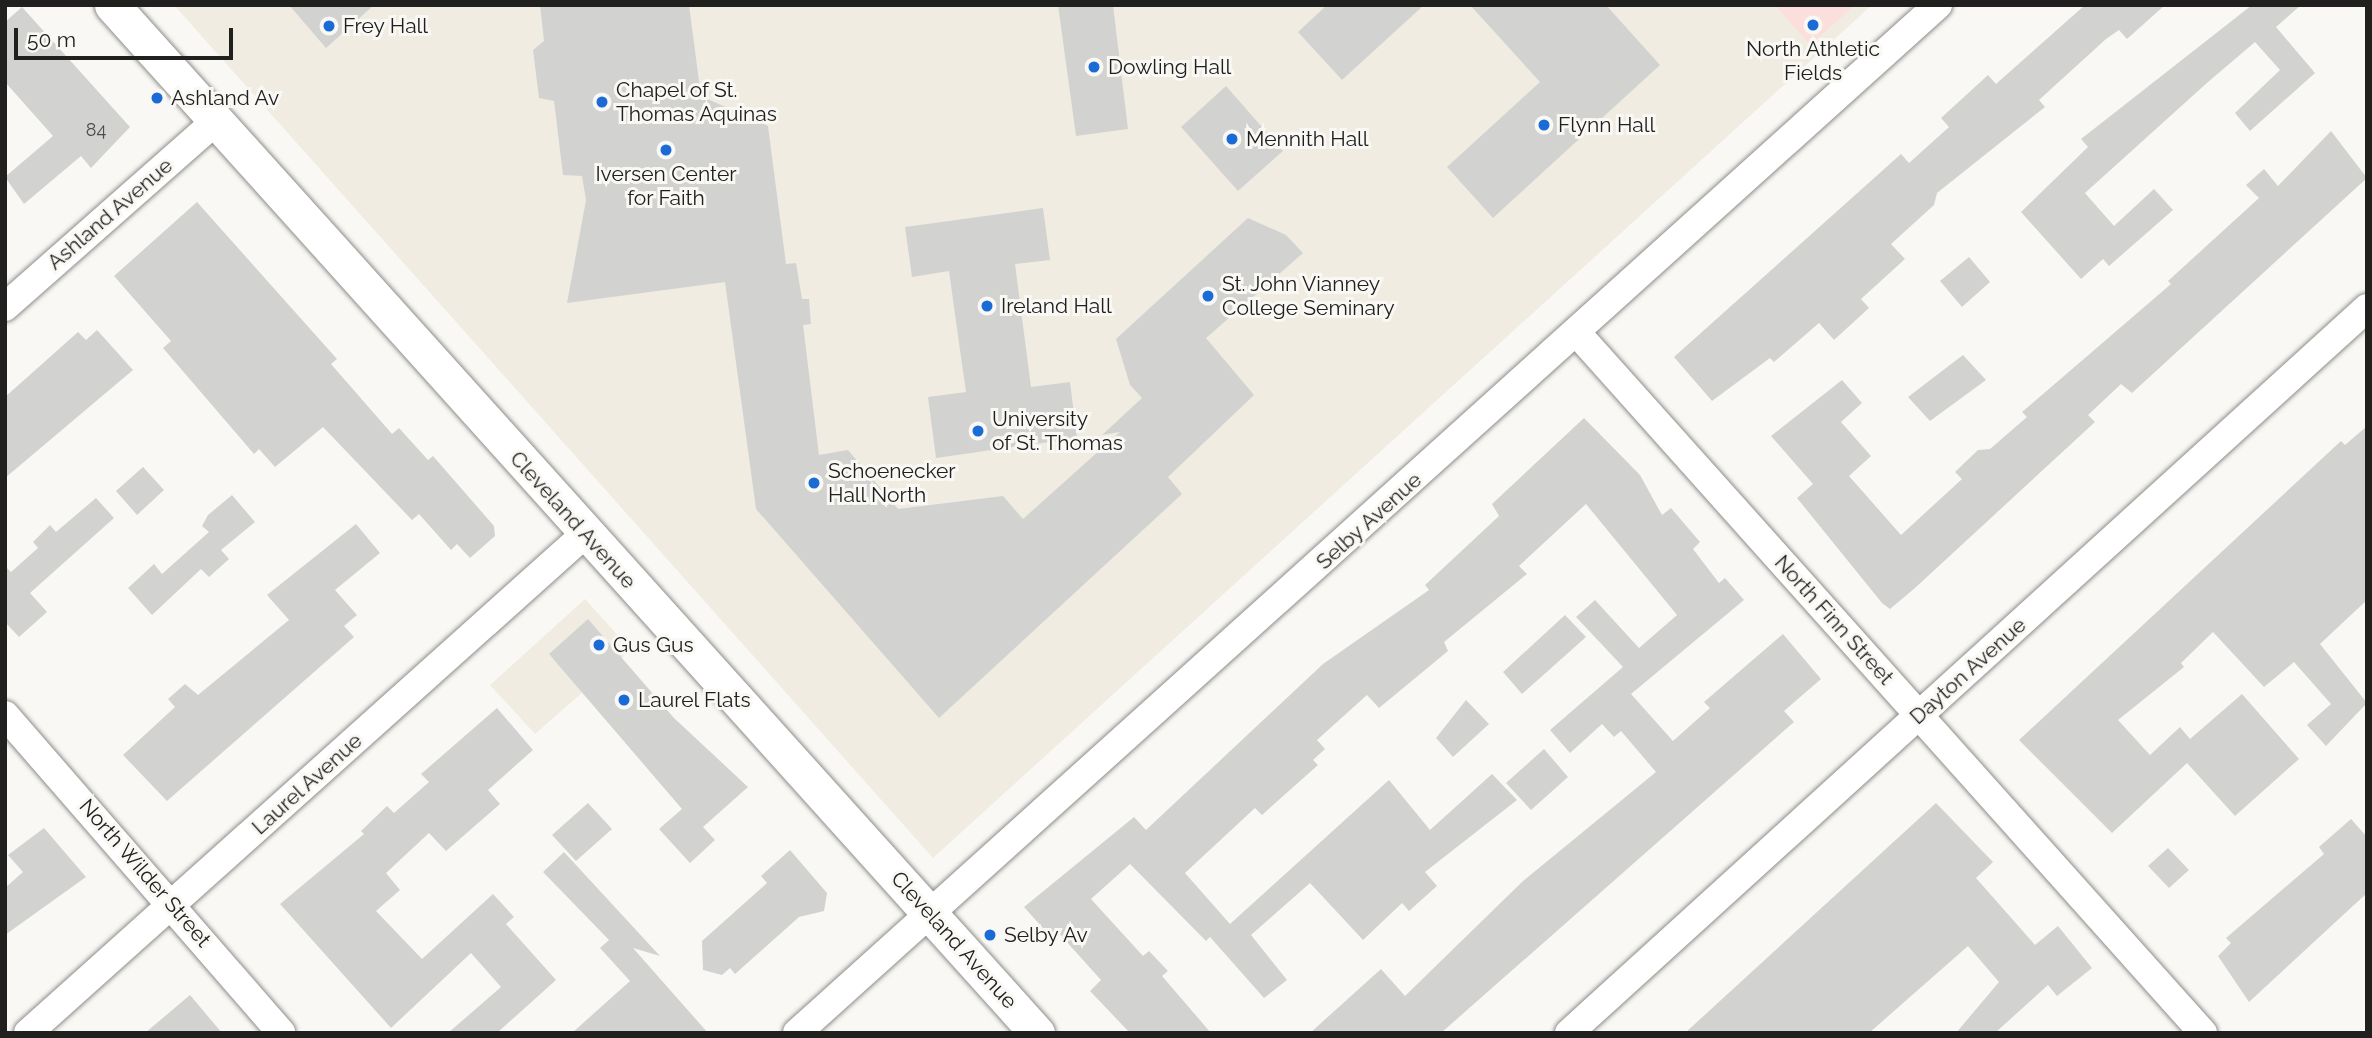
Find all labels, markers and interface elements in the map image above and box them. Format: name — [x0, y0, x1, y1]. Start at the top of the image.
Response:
place label: Frey Hall — [343, 13, 429, 39]
scale bar — [18, 14, 236, 58]
marker: North Athletic Fields — [1805, 17, 1821, 33]
marker: Frey Hall — [321, 18, 337, 34]
text: 50 m — [27, 27, 76, 52]
place label: North Athletic Fields — [1746, 36, 1880, 86]
place label: Dowling Hall — [1108, 54, 1231, 80]
marker: Dowling Hall — [1086, 59, 1102, 75]
place label: Chapel of St. Thomas Aquinas — [616, 77, 778, 127]
place label: Ashland Av — [171, 85, 280, 111]
marker: Ashland Av — [149, 90, 165, 106]
marker: Chapel of St. Thomas Aquinas — [594, 94, 610, 110]
place label: Flynn Hall — [1558, 112, 1655, 138]
marker: Flynn Hall — [1536, 117, 1552, 133]
house number: 84 — [86, 119, 106, 141]
place label: Mennith Hall — [1246, 126, 1369, 152]
marker: Mennith Hall — [1224, 131, 1240, 147]
marker: Iversen Center for Faith — [658, 142, 674, 158]
street label: Ashland Avenue — [42, 153, 178, 275]
place label: Iversen Center for Faith — [595, 161, 737, 211]
place label: St. John Vianney College Seminary — [1222, 271, 1395, 321]
marker: St. John Vianney College Seminary — [1200, 288, 1216, 304]
place label: Ireland Hall — [1001, 293, 1112, 319]
marker: Ireland Hall — [979, 298, 995, 314]
place label: University of St. Thomas — [992, 406, 1124, 456]
marker: University of St. Thomas — [970, 423, 986, 439]
street label: Cleveland Avenue — [504, 446, 642, 594]
place label: Schoenecker Hall North — [828, 458, 956, 508]
street label: Selby Avenue — [1311, 467, 1427, 575]
marker: Schoenecker Hall North — [806, 475, 822, 491]
street label: North Finn Street — [1769, 550, 1899, 690]
street label: Dayton Avenue — [1905, 612, 2031, 730]
place label: Gus Gus — [613, 632, 694, 658]
marker: Gus Gus — [591, 637, 607, 653]
place label: Laurel Flats — [638, 687, 751, 713]
marker: Laurel Flats — [616, 692, 632, 708]
street label: Laurel Avenue — [246, 728, 368, 840]
street label: North Wilder Street — [73, 793, 217, 953]
street label: Cleveland Avenue — [885, 866, 1023, 1014]
place label: Selby Av — [1004, 922, 1089, 948]
marker: Selby Av — [982, 927, 998, 943]

